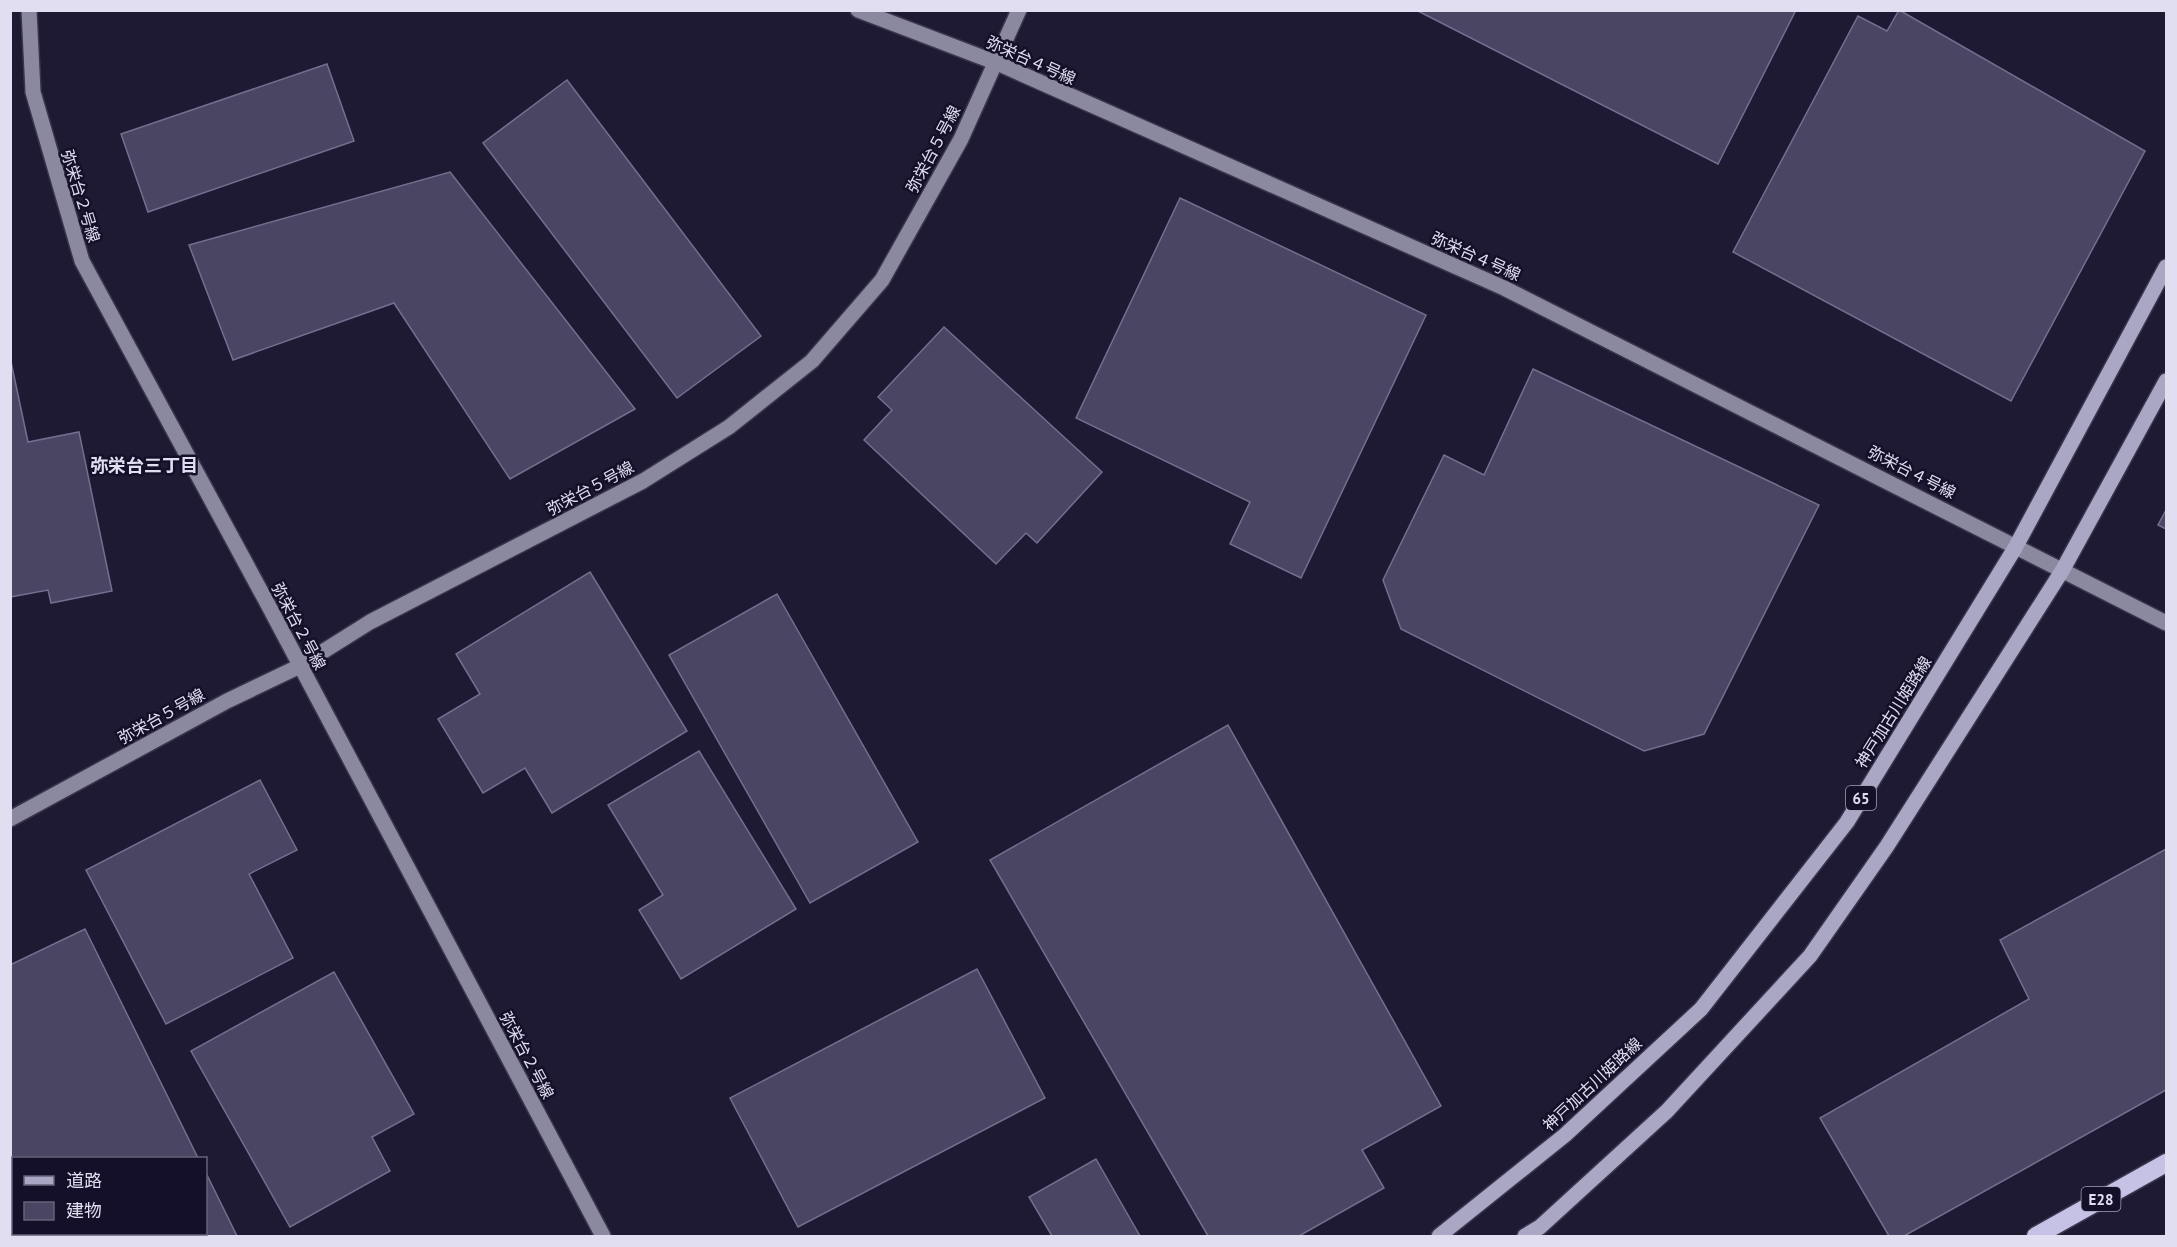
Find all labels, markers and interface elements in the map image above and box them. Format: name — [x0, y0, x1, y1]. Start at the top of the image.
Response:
street label: 弥栄台４号線 — [983, 31, 1079, 89]
street label: 弥栄台５号線 — [902, 102, 964, 196]
street label: 弥栄台２号線 — [57, 147, 105, 245]
street label: 弥栄台４号線 — [1428, 227, 1524, 285]
street label: 弥栄台４号線 — [1865, 441, 1959, 503]
district label: 弥栄台三丁目 — [90, 454, 198, 477]
street label: 弥栄台５号線 — [543, 457, 637, 519]
street label: 弥栄台２号線 — [268, 579, 330, 673]
street label: 神戸加古川姫路線 — [1851, 652, 1935, 772]
street label: 弥栄台５号線 — [114, 684, 208, 748]
road number: 65 — [1846, 786, 1876, 810]
street label: 弥栄台２号線 — [496, 1008, 558, 1102]
street label: 神戸加古川姫路線 — [1538, 1033, 1646, 1135]
legend — [12, 1157, 207, 1235]
text: 道路 — [66, 1169, 102, 1192]
road number: E28 — [2082, 1187, 2120, 1211]
text: 建物 — [66, 1199, 102, 1222]

